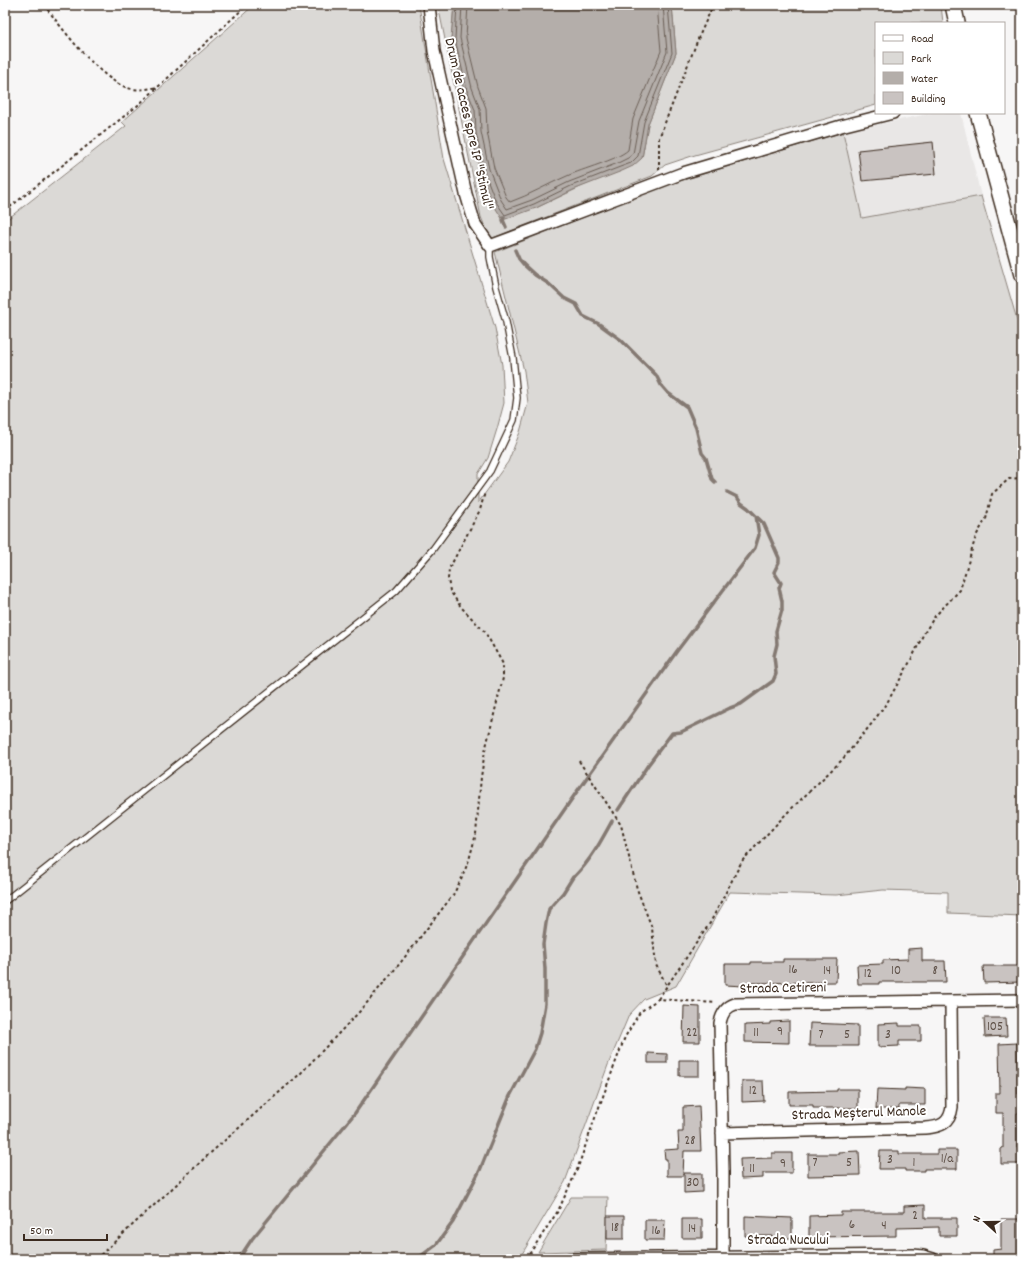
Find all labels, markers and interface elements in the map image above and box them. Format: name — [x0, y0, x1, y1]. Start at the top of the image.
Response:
legend — [875, 22, 1005, 114]
text: Road — [911, 31, 933, 48]
street label: Drum de acces spre IP "Stimul" — [438, 36, 498, 212]
text: Park — [911, 51, 932, 68]
text: Water — [911, 71, 938, 88]
text: Building — [911, 91, 946, 108]
house number: 16 — [788, 961, 798, 980]
house number: 14 — [823, 962, 831, 981]
house number: 10 — [891, 962, 901, 981]
house number: 8 — [932, 962, 938, 981]
house number: 12 — [864, 965, 872, 984]
street label: Strada Cetireni — [740, 977, 827, 1001]
house number: 105 — [987, 1018, 1003, 1037]
house number: 9 — [777, 1023, 783, 1042]
house number: 22 — [686, 1024, 698, 1043]
house number: 11 — [753, 1024, 759, 1043]
house number: 7 — [819, 1026, 824, 1045]
house number: 5 — [844, 1026, 850, 1045]
house number: 3 — [885, 1026, 891, 1045]
house number: 12 — [749, 1082, 757, 1101]
street label: Strada Meșterul Manole — [791, 1101, 927, 1127]
house number: 28 — [685, 1132, 695, 1151]
house number: 1/a — [941, 1150, 954, 1169]
house number: 3 — [887, 1151, 893, 1170]
house number: 7 — [813, 1154, 818, 1173]
house number: 5 — [846, 1154, 852, 1173]
house number: 1 — [913, 1154, 915, 1173]
house number: 9 — [780, 1155, 786, 1174]
house number: 11 — [749, 1160, 755, 1179]
house number: 30 — [687, 1174, 699, 1193]
north arrow — [965, 1202, 1005, 1242]
house number: 2 — [912, 1207, 918, 1226]
text: N — [969, 1213, 986, 1225]
scale bar — [24, 1216, 107, 1242]
house number: 6 — [849, 1216, 855, 1235]
house number: 4 — [881, 1217, 887, 1236]
house number: 18 — [611, 1219, 619, 1238]
house number: 14 — [688, 1220, 696, 1239]
house number: 16 — [651, 1222, 661, 1241]
text: 50 m — [30, 1223, 53, 1240]
street label: Strada Nucului — [747, 1230, 829, 1252]

